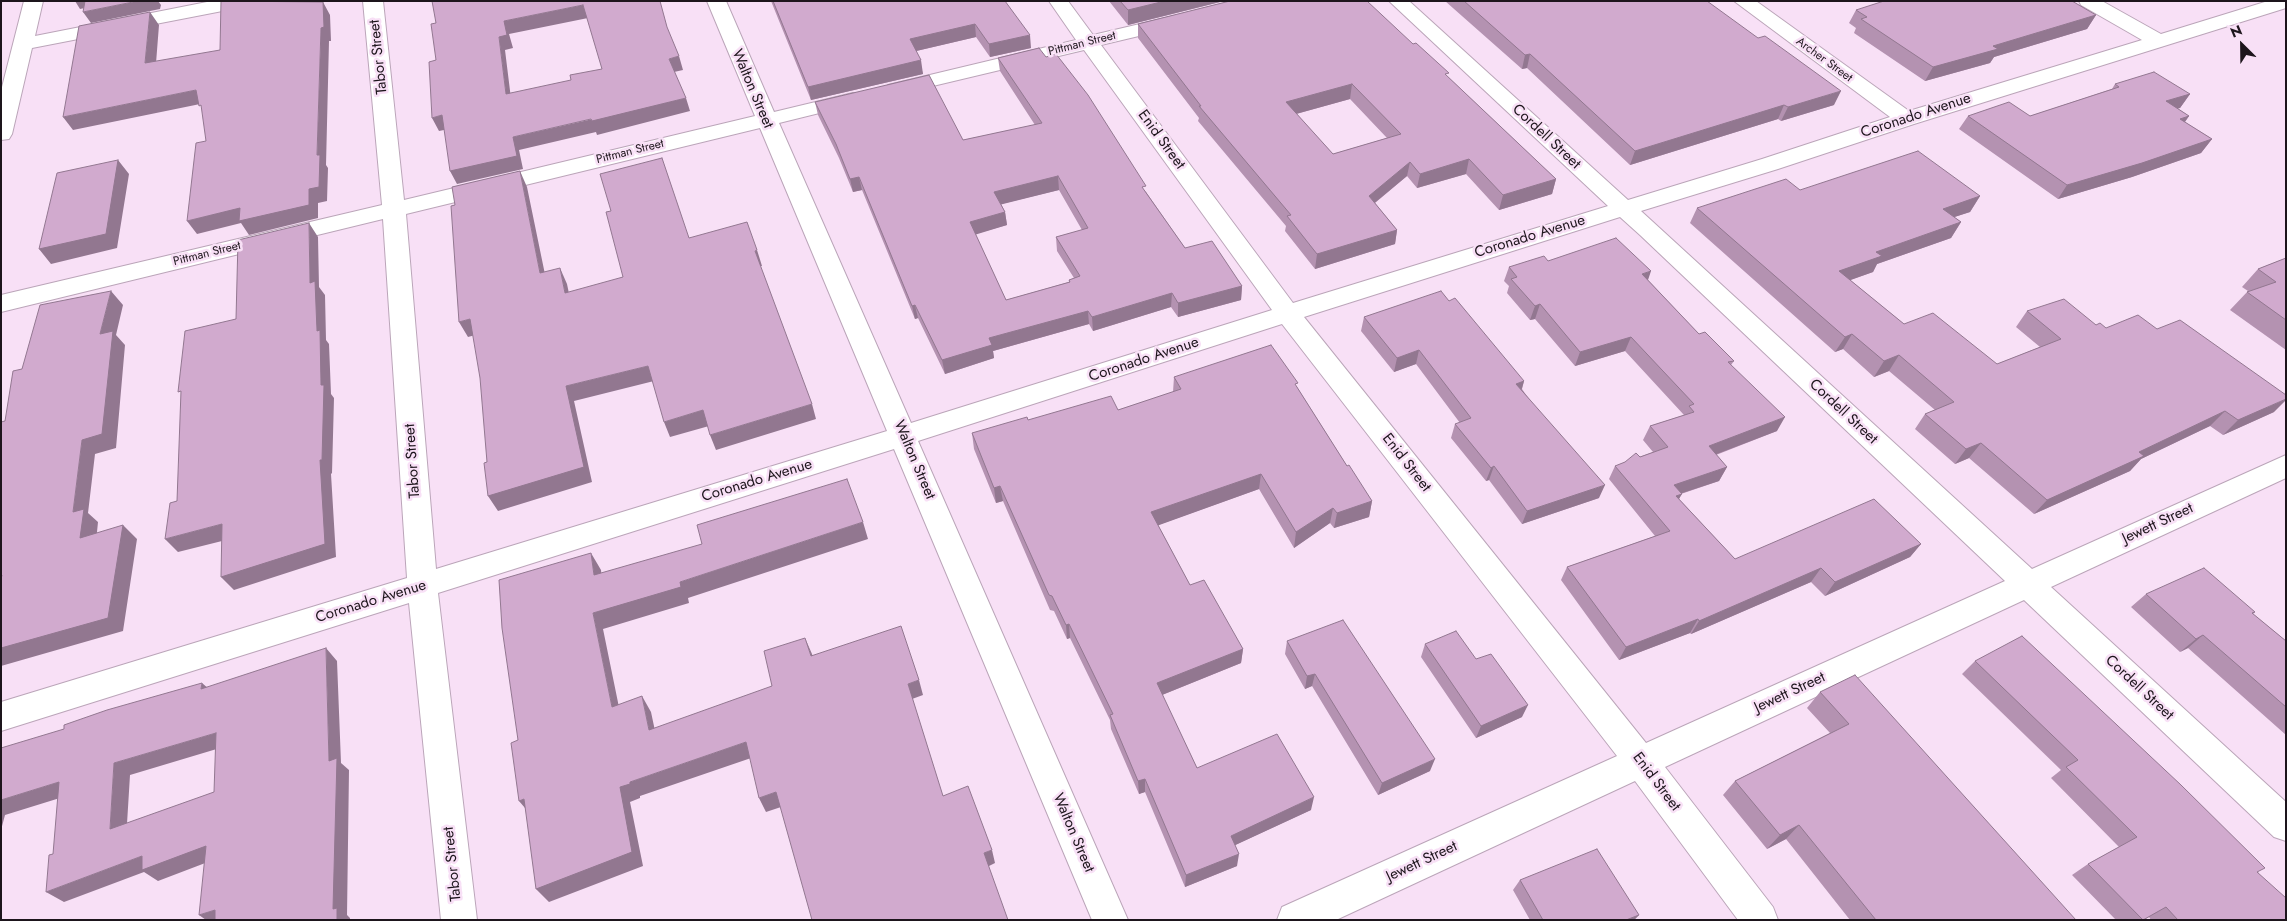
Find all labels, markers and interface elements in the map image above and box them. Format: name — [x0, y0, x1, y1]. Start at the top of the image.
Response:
street label: Tabor Street — [366, 19, 392, 95]
north arrow — [2217, 20, 2267, 70]
text: N — [2227, 20, 2245, 43]
street label: Pittman Street — [1047, 29, 1117, 59]
street label: Archer Street — [1793, 35, 1855, 85]
street label: Walton Street — [727, 47, 777, 131]
street label: Coronado Avenue — [1859, 90, 1973, 142]
street label: Cordell Street — [1508, 101, 1584, 173]
street label: Enid Street — [1133, 107, 1189, 173]
street label: Pittman Street — [595, 137, 665, 167]
street label: Coronado Avenue — [1473, 212, 1587, 262]
street label: Pittman Street — [172, 239, 242, 269]
street label: Coronado Avenue — [1087, 334, 1201, 386]
street label: Cordell Street — [1805, 376, 1881, 448]
street label: Walton Street — [889, 418, 939, 502]
street label: Tabor Street — [401, 423, 425, 499]
street label: Enid Street — [1378, 430, 1434, 496]
street label: Coronado Avenue — [700, 456, 814, 506]
street label: Jewett Street — [2120, 500, 2196, 548]
street label: Coronado Avenue — [314, 577, 428, 627]
street label: Cordell Street — [2101, 652, 2177, 724]
street label: Jewett Street — [1752, 669, 1828, 717]
street label: Enid Street — [1628, 749, 1684, 815]
street label: Walton Street — [1048, 791, 1098, 875]
street label: Tabor Street — [440, 826, 466, 902]
street label: Jewett Street — [1384, 838, 1460, 886]

